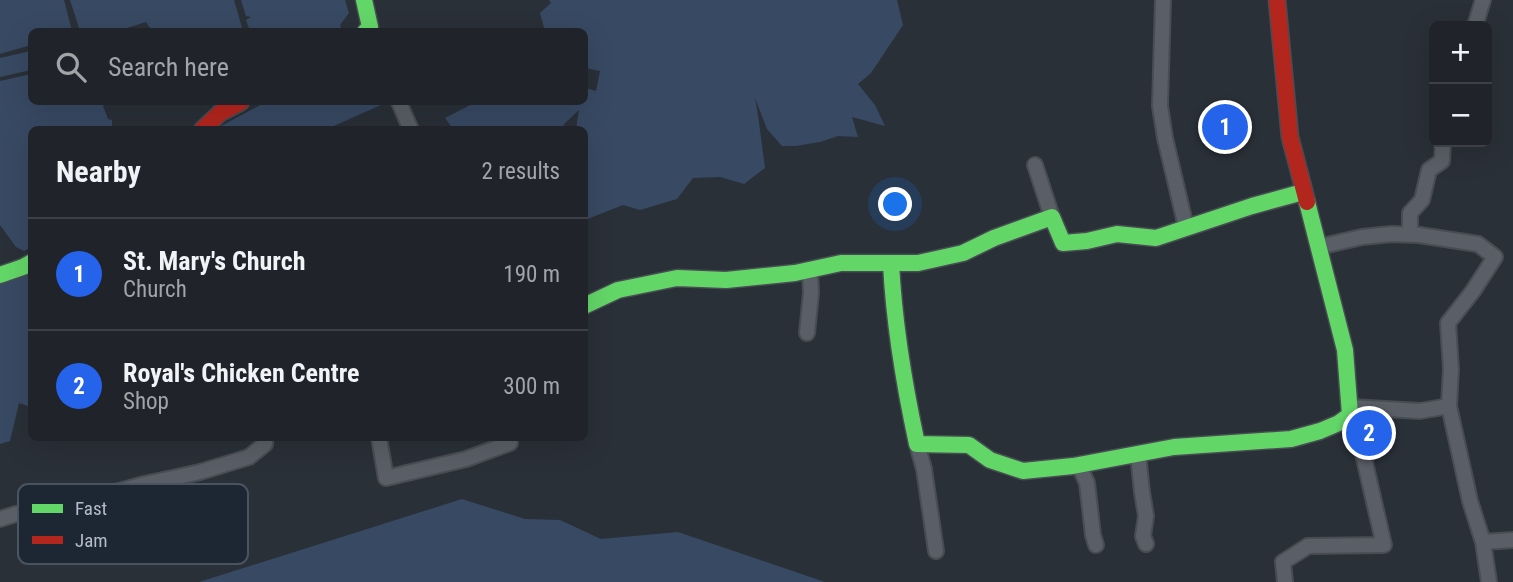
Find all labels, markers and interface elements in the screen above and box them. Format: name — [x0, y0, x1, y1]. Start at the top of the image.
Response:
map controls — [1429, 21, 1492, 147]
button: + — [1429, 21, 1492, 84]
search box — [28, 28, 588, 105]
icon: search — [52, 48, 90, 86]
text: Search here — [108, 52, 229, 82]
button: − — [1429, 84, 1492, 147]
pin: 1 — [1202, 101, 1248, 153]
text: Nearby — [56, 154, 141, 189]
text: 2 results — [482, 158, 560, 185]
your location — [878, 187, 912, 221]
text: St. Mary's Church — [123, 246, 305, 276]
text: 1 — [73, 261, 85, 288]
text: 190 m — [503, 261, 560, 288]
text: Church — [123, 276, 187, 303]
text: Royal's Chicken Centre — [123, 358, 360, 388]
text: 2 — [73, 373, 85, 400]
text: 300 m — [503, 373, 560, 400]
text: Shop — [123, 388, 169, 415]
pin: 2 — [1346, 407, 1392, 459]
legend — [18, 484, 248, 564]
text: Fast — [75, 497, 107, 520]
text: Jam — [75, 529, 108, 552]

